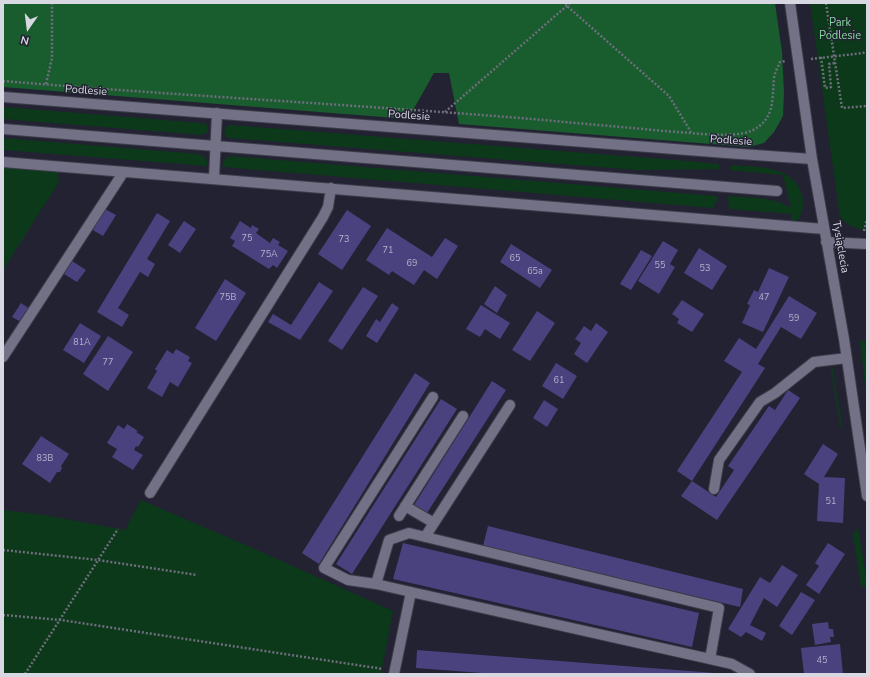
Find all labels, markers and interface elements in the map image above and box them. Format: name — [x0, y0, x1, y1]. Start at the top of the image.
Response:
north arrow — [8, 8, 48, 48]
park label: Park Podlesie — [819, 16, 861, 42]
text: N — [19, 32, 31, 48]
street label: Podlesie — [65, 83, 107, 99]
street label: Podlesie — [388, 108, 430, 124]
street label: Podlesie — [710, 133, 752, 149]
street label: Tysiąclecia — [829, 220, 851, 274]
house number: 75 — [242, 234, 252, 244]
house number: 73 — [339, 235, 349, 245]
house number: 71 — [383, 246, 393, 256]
house number: 75A — [260, 250, 278, 260]
house number: 65 — [510, 254, 520, 264]
house number: 69 — [407, 259, 417, 269]
house number: 55 — [655, 261, 665, 271]
house number: 53 — [700, 264, 710, 274]
house number: 65a — [527, 267, 543, 277]
house number: 75B — [220, 293, 236, 303]
house number: 47 — [759, 293, 769, 303]
house number: 59 — [789, 314, 799, 324]
house number: 81A — [73, 338, 91, 348]
house number: 77 — [103, 358, 113, 368]
house number: 61 — [554, 376, 564, 386]
house number: 83B — [37, 454, 53, 464]
house number: 51 — [826, 497, 836, 507]
house number: 45 — [817, 656, 827, 666]

